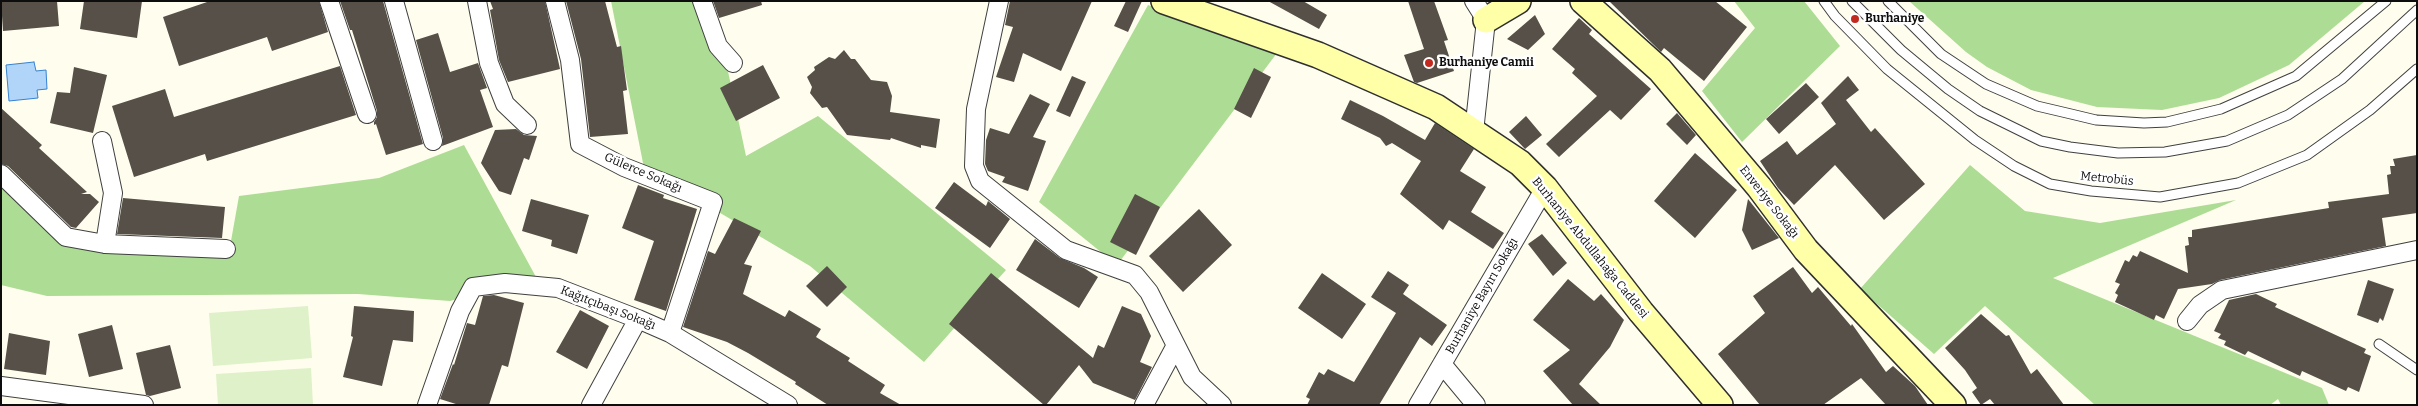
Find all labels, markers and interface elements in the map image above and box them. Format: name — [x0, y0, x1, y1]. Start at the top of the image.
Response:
place label: Burhaniye — [1865, 12, 1924, 26]
marker: Burhaniye — [1849, 13, 1861, 25]
place label: Burhaniye Camii — [1439, 56, 1534, 70]
marker: Burhaniye Camii — [1423, 57, 1435, 69]
street label: Gülerce Sokağı — [602, 150, 684, 196]
street label: Enveriye Sokağı — [1736, 163, 1802, 241]
street label: Metrobüs — [2080, 169, 2134, 189]
street label: Burhaniye Abdullahağa Caddesi — [1529, 175, 1651, 321]
street label: Burhaniye Bayırı Sokağı — [1443, 235, 1521, 357]
street label: Kağıtçıbaşı Sokağı — [558, 283, 658, 333]

